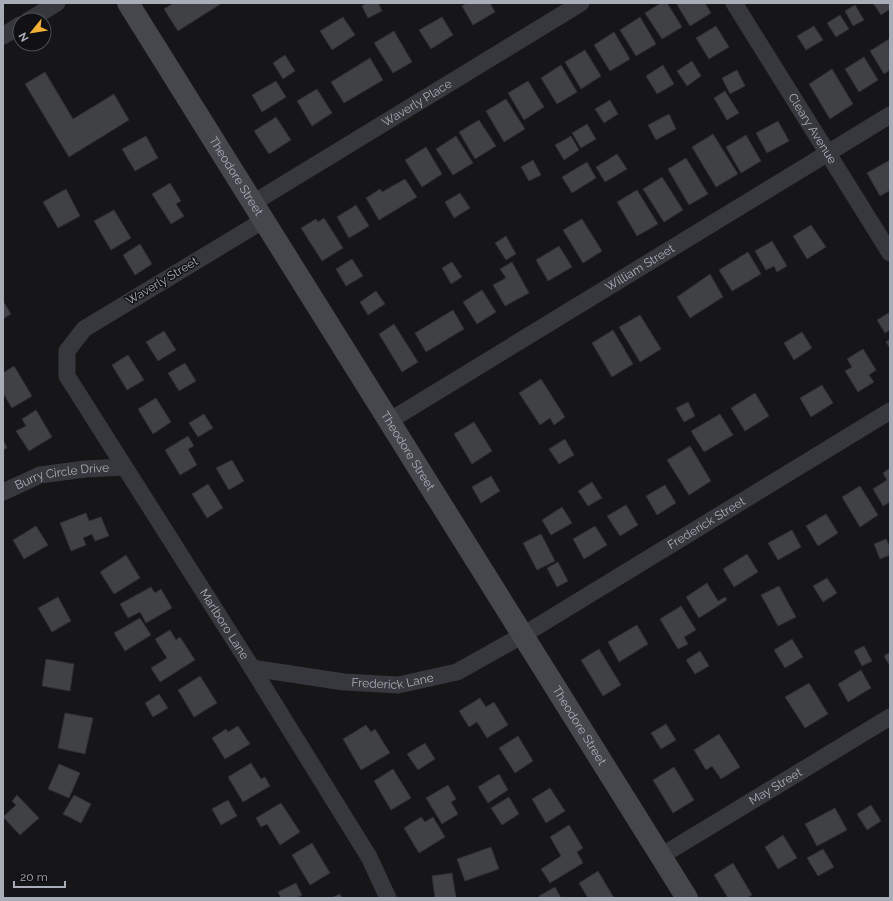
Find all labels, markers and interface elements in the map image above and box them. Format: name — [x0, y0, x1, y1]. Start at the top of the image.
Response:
north arrow — [12, 12, 52, 52]
text: N — [16, 30, 32, 44]
street label: Waverly Place — [380, 77, 454, 130]
street label: Cleary Avenue — [785, 91, 840, 166]
street label: Theodore Street — [206, 134, 266, 218]
street label: William Street — [603, 241, 677, 294]
street label: Waverly Street — [124, 254, 200, 308]
street label: Theodore Street — [378, 409, 438, 493]
street label: Burry Circle Drive — [13, 461, 109, 493]
street label: Frederick Street — [665, 494, 748, 552]
street label: Marlboro Lane — [197, 586, 252, 662]
street label: Frederick Lane — [351, 670, 435, 692]
street label: Theodore Street — [549, 684, 609, 768]
street label: May Street — [747, 765, 805, 808]
scale bar — [14, 863, 65, 889]
text: 20 m — [20, 870, 48, 884]

